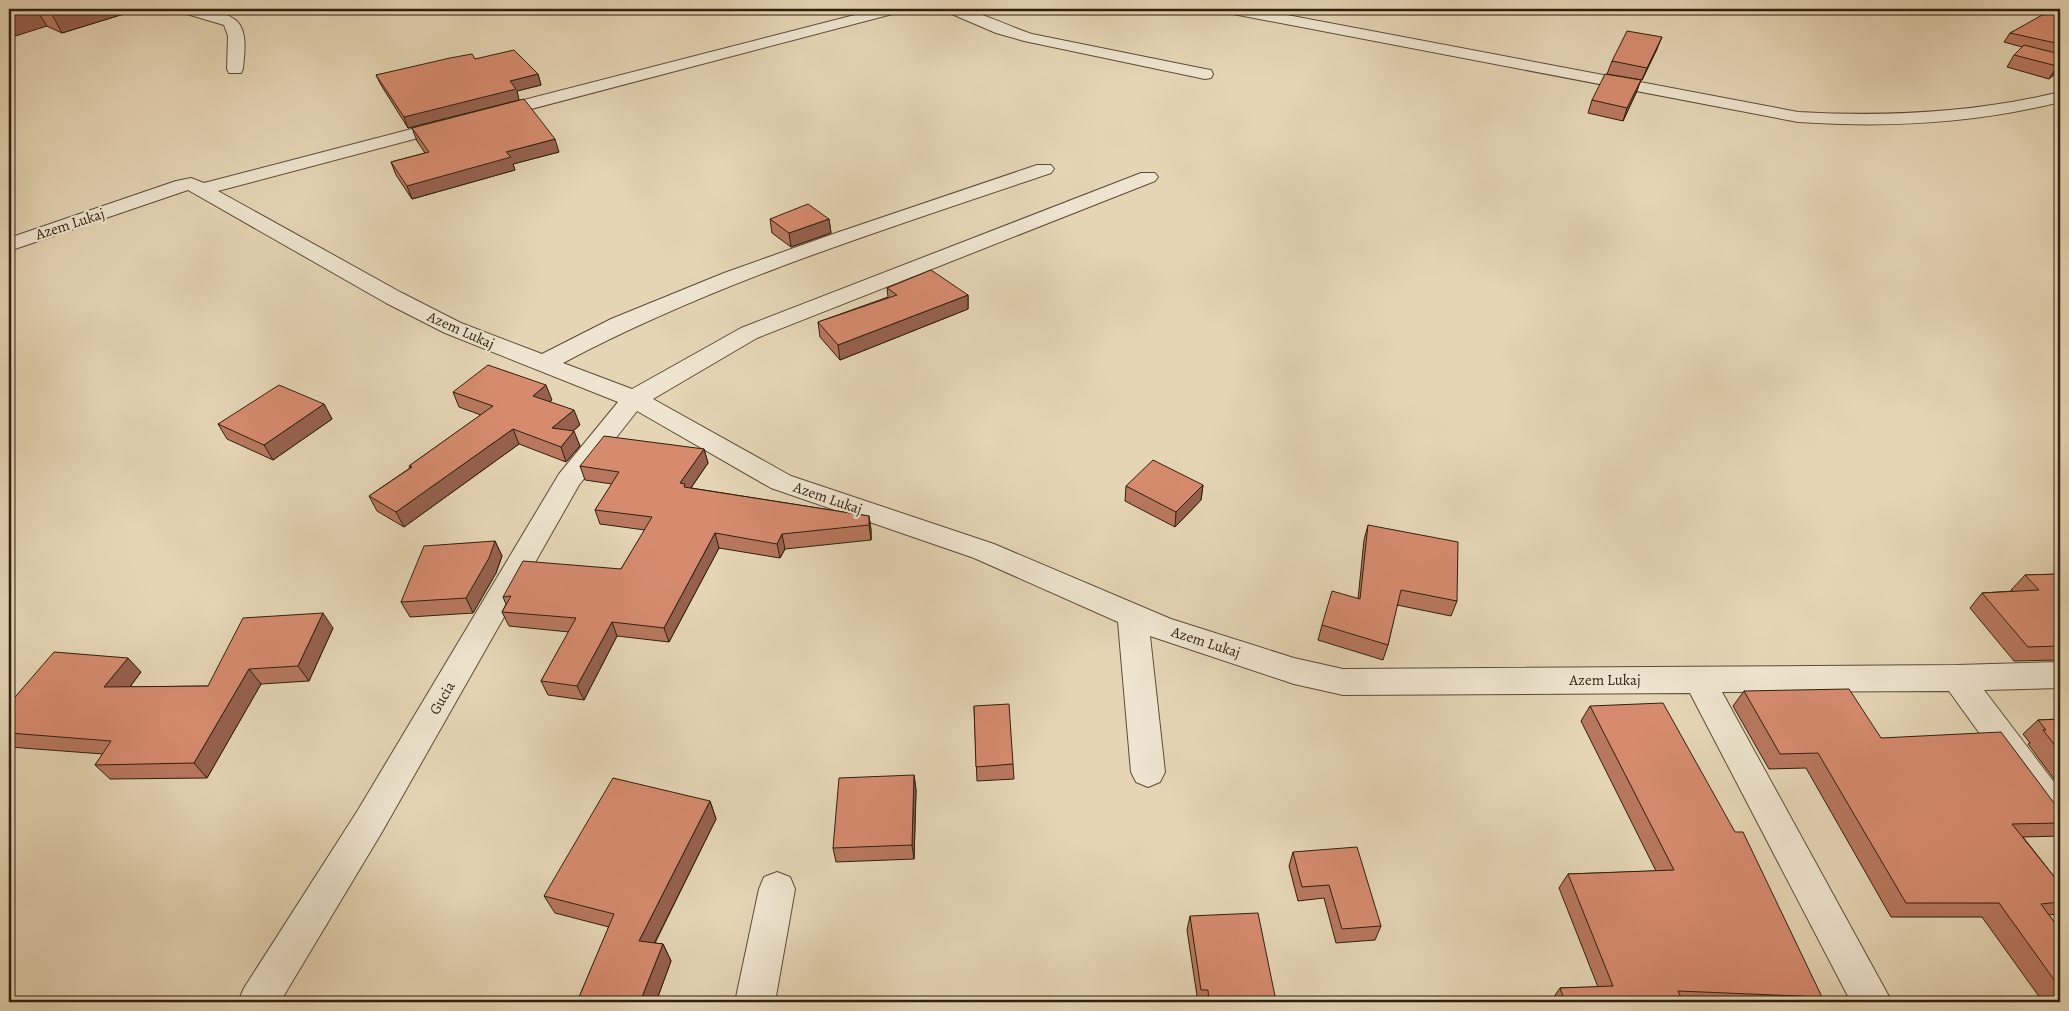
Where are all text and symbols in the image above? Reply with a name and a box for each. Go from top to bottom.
street label: Azem Lukaj [32,203,107,245]
street label: Azem Lukaj [423,306,498,354]
street label: Azem Lukaj [790,477,865,519]
street label: Azem Lukaj [1168,621,1243,663]
street label: Azem Lukaj [1568,670,1641,690]
street label: Gucia [424,678,460,718]

